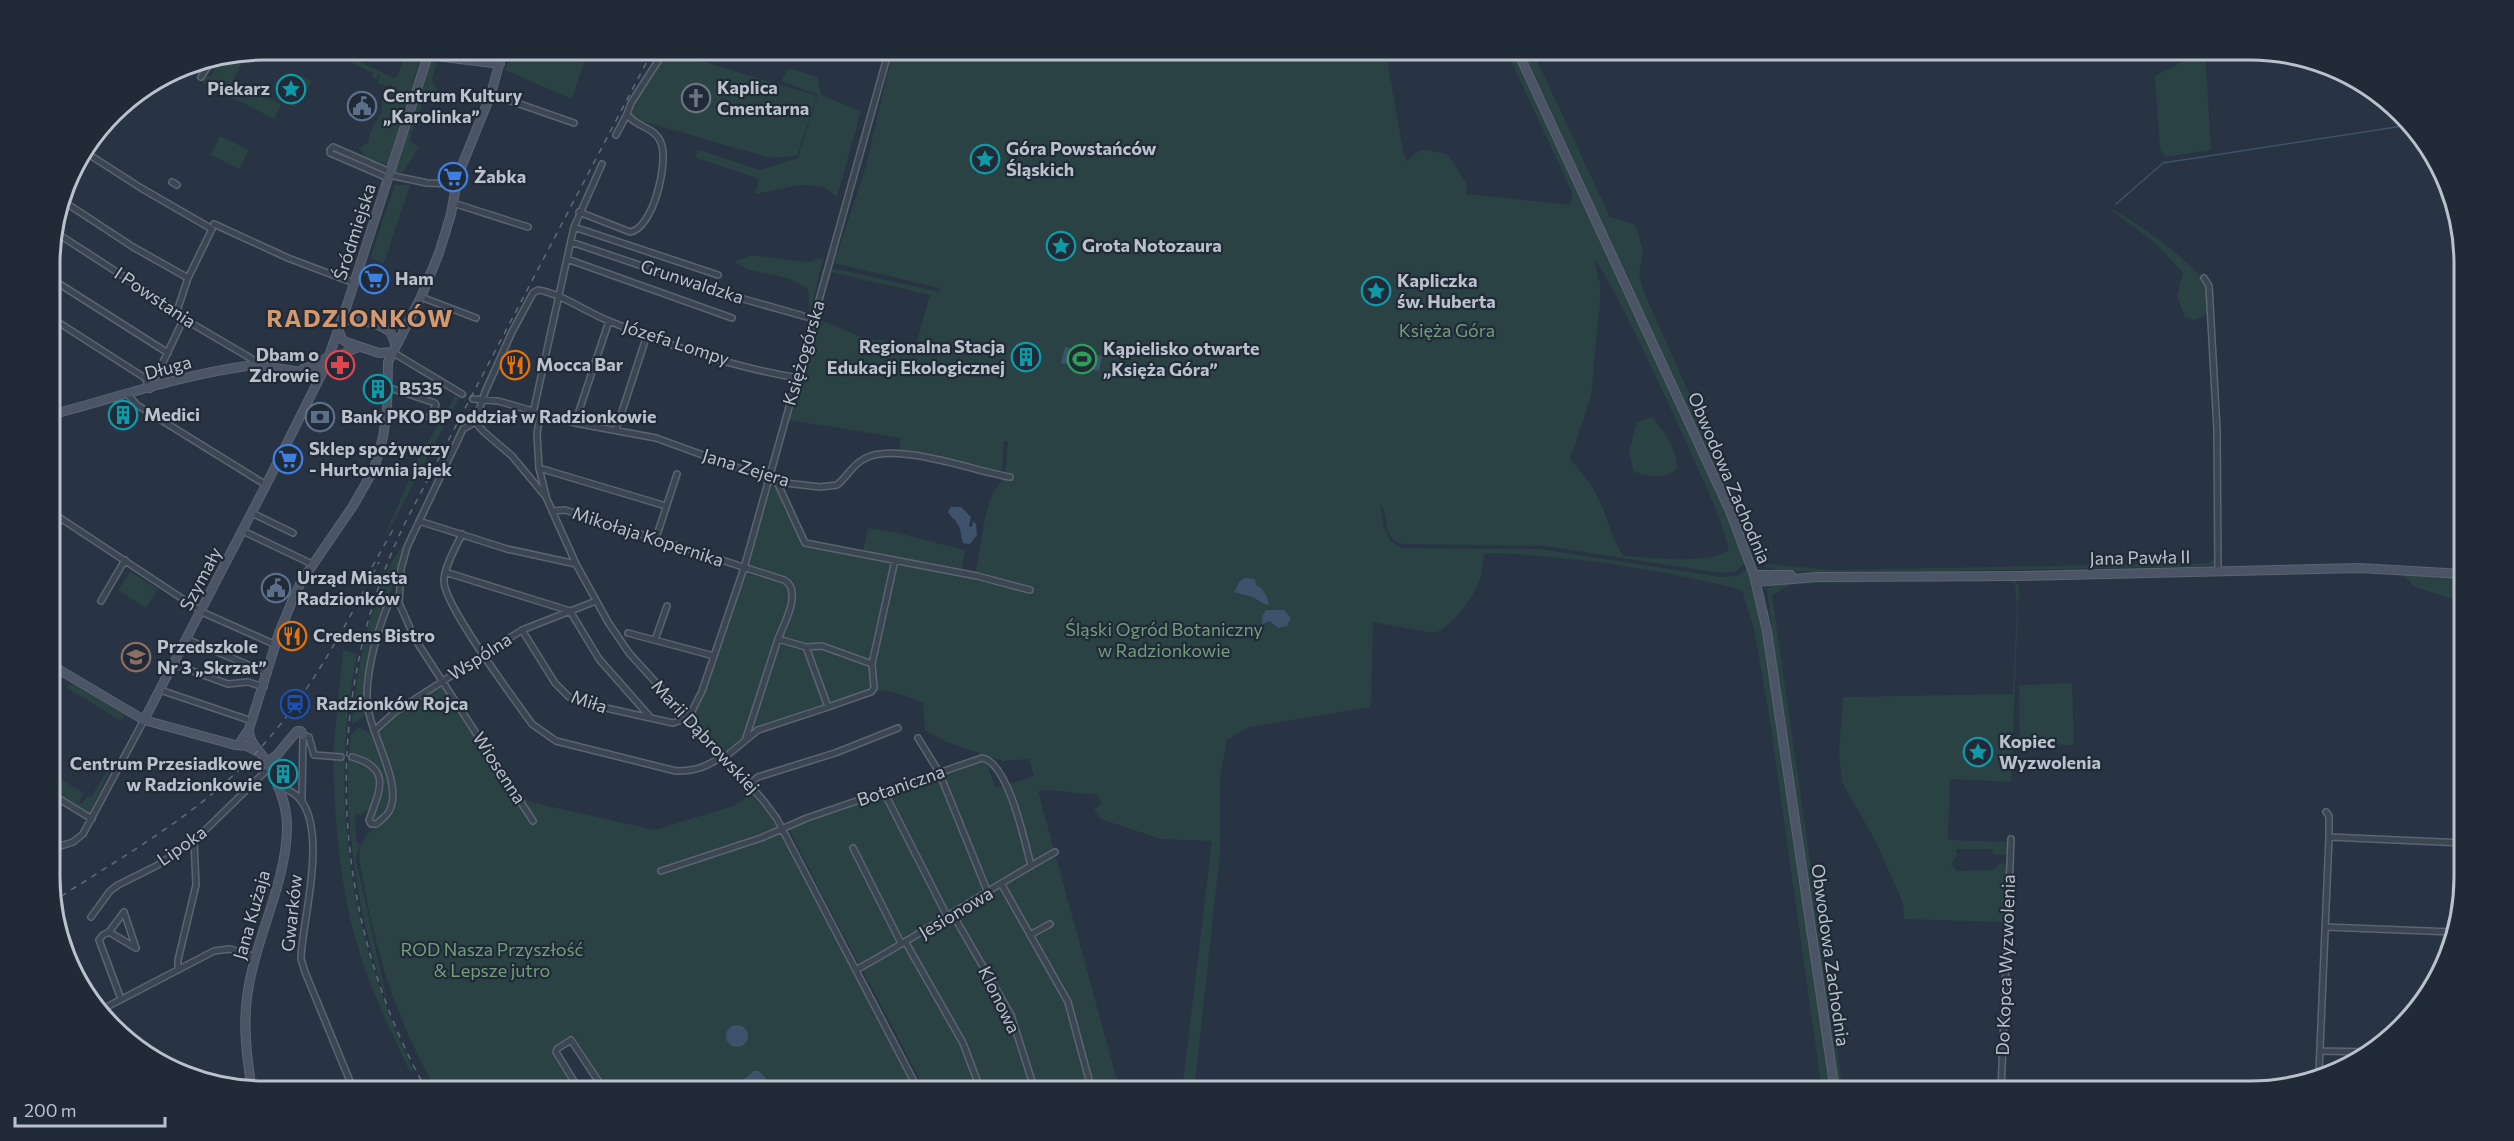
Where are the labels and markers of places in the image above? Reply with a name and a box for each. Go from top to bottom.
place icon: Piekarz [275,73,307,105]
place label: Kaplica Cmentarna [717,76,809,119]
place label: Piekarz [207,77,270,99]
church icon: Kaplica Cmentarna [680,82,712,114]
place label: Centrum Kultury „Karolinka” [383,84,522,127]
public building icon: Centrum Kultury „Karolinka” [346,90,378,122]
place label: Góra Powstańców Śląskich [1006,137,1157,180]
place icon: Góra Powstańców Śląskich [969,143,1001,175]
supermarket icon: Żabka [437,161,469,193]
place label: Żabka [474,165,526,187]
place icon: Grota Notozaura [1045,230,1077,262]
place label: Grota Notozaura [1082,234,1222,256]
supermarket icon: Ham [358,263,390,295]
place label: Ham [395,267,434,289]
place label: Kapliczka św. Huberta [1397,269,1496,312]
place icon: Kapliczka św. Huberta [1360,275,1392,307]
place label: Regionalna Stacja Edukacji Ekologicznej [827,335,1005,378]
place label: Kąpielisko otwarte „Księża Góra” [1103,337,1260,380]
building icon: Regionalna Stacja Edukacji Ekologicznej [1010,341,1042,373]
place label: Dbam o Zdrowie [249,343,319,386]
sports icon: Kąpielisko otwarte „Księża Góra” [1066,343,1098,375]
pharmacy icon: Dbam o Zdrowie [324,349,356,381]
restaurant icon: Mocca Bar [499,349,531,381]
place label: Mocca Bar [536,353,624,375]
building icon: B535 [362,373,394,405]
place label: B535 [399,377,442,399]
building icon: Medici [107,399,139,431]
bank icon: Bank PKO BP oddział w Radzionkowie [304,401,336,433]
place label: Medici [144,403,200,425]
place label: Bank PKO BP oddział w Radzionkowie [341,405,657,427]
place label: Sklep spożywczy - Hurtownia jajek [309,437,452,480]
supermarket icon: Sklep spożywczy - Hurtownia jajek [272,443,304,475]
place label: Urząd Miasta Radzionków [297,566,407,609]
public building icon: Urząd Miasta Radzionków [260,572,292,604]
restaurant icon: Credens Bistro [276,620,308,652]
place label: Credens Bistro [313,624,435,646]
place label: Przedszkole Nr 3 „Skrzat” [157,635,267,678]
school or university icon: Przedszkole Nr 3 „Skrzat” [120,641,152,673]
station icon: Radzionków Rojca [279,688,311,720]
place label: Radzionków Rojca [316,692,468,714]
place label: Kopiec Wyzwolenia [1999,730,2101,773]
place icon: Kopiec Wyzwolenia [1962,736,1994,768]
place label: Centrum Przesiadkowe w Radzionkowie [70,752,262,795]
building icon: Centrum Przesiadkowe w Radzionkowie [267,758,299,790]

